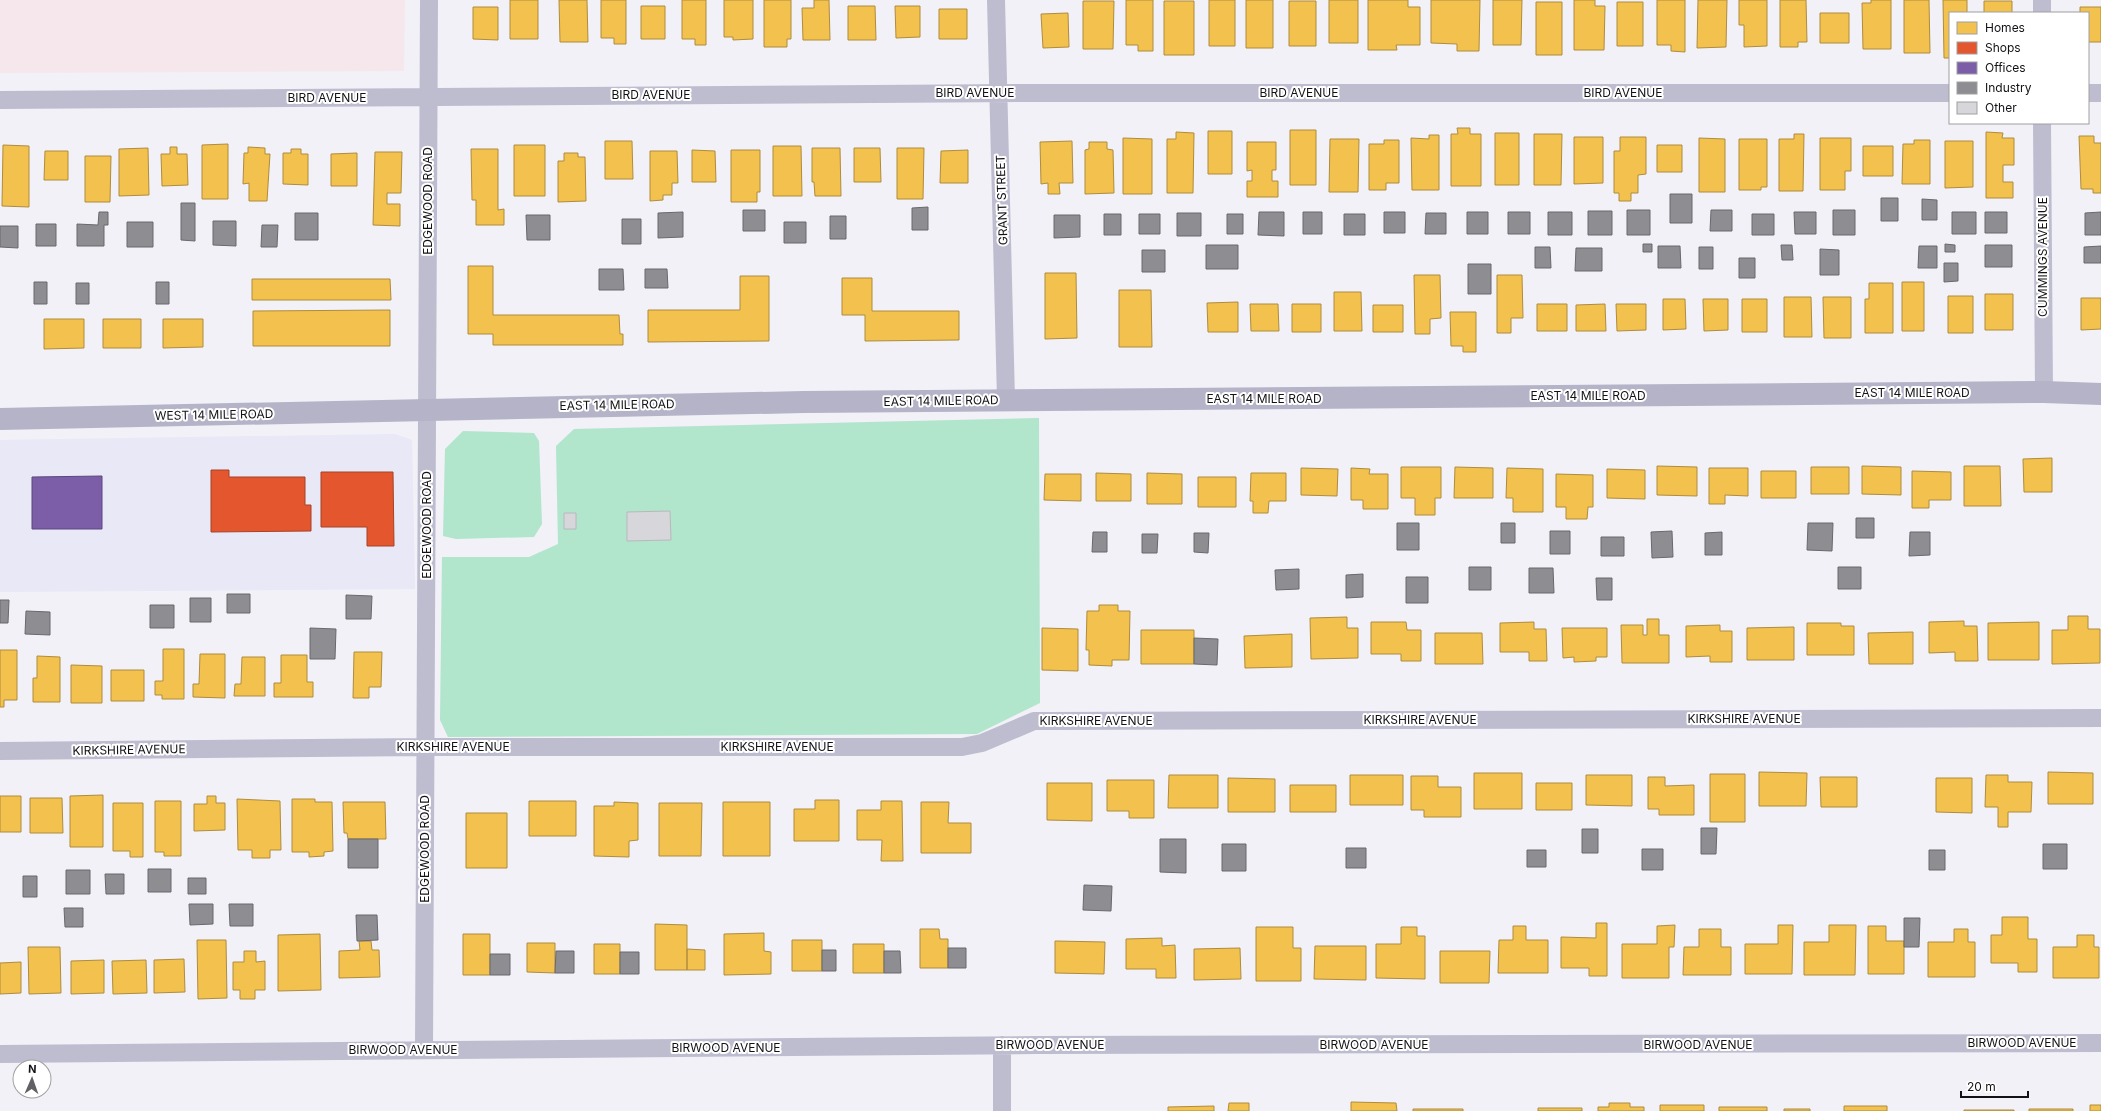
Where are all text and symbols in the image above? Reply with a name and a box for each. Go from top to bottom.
legend [1949,12,2089,124]
text: Homes [1985,20,2025,35]
text: Shops [1985,40,2021,55]
text: Offices [1985,60,2026,75]
text: Industry [1985,80,2032,95]
street label: BIRD AVENUE [936,85,1014,100]
street label: BIRD AVENUE [1260,85,1338,100]
street label: BIRD AVENUE [1584,85,1662,100]
street label: BIRD AVENUE [612,87,690,102]
street label: BIRD AVENUE [288,90,366,105]
text: Other [1985,100,2017,115]
street label: EDGEWOOD ROAD [420,147,435,255]
street label: GRANT STREET [992,154,1011,245]
street label: CUMMINGS AVENUE [2035,197,2050,317]
street label: EAST 14 MILE ROAD [1854,385,1970,400]
street label: EAST 14 MILE ROAD [1530,388,1646,403]
street label: EAST 14 MILE ROAD [1206,391,1322,406]
street label: EAST 14 MILE ROAD [883,392,999,409]
street label: EAST 14 MILE ROAD [559,396,675,413]
street label: WEST 14 MILE ROAD [155,406,273,423]
street label: EDGEWOOD ROAD [419,471,434,579]
street label: KIRKSHIRE AVENUE [1687,711,1801,726]
street label: KIRKSHIRE AVENUE [1363,712,1477,727]
street label: KIRKSHIRE AVENUE [1039,713,1153,728]
street label: KIRKSHIRE AVENUE [396,739,510,754]
street label: KIRKSHIRE AVENUE [720,739,834,754]
street label: KIRKSHIRE AVENUE [72,741,186,758]
street label: EDGEWOOD ROAD [417,795,432,903]
street label: BIRWOOD AVENUE [1967,1035,2077,1050]
street label: BIRWOOD AVENUE [995,1037,1105,1052]
street label: BIRWOOD AVENUE [1319,1037,1429,1052]
street label: BIRWOOD AVENUE [1643,1037,1753,1052]
street label: BIRWOOD AVENUE [671,1040,781,1055]
street label: BIRWOOD AVENUE [348,1042,458,1057]
north arrow [12,1059,52,1099]
text: N [28,1062,37,1076]
scale bar [1961,1073,2028,1099]
text: 20 m [1967,1079,1996,1094]

